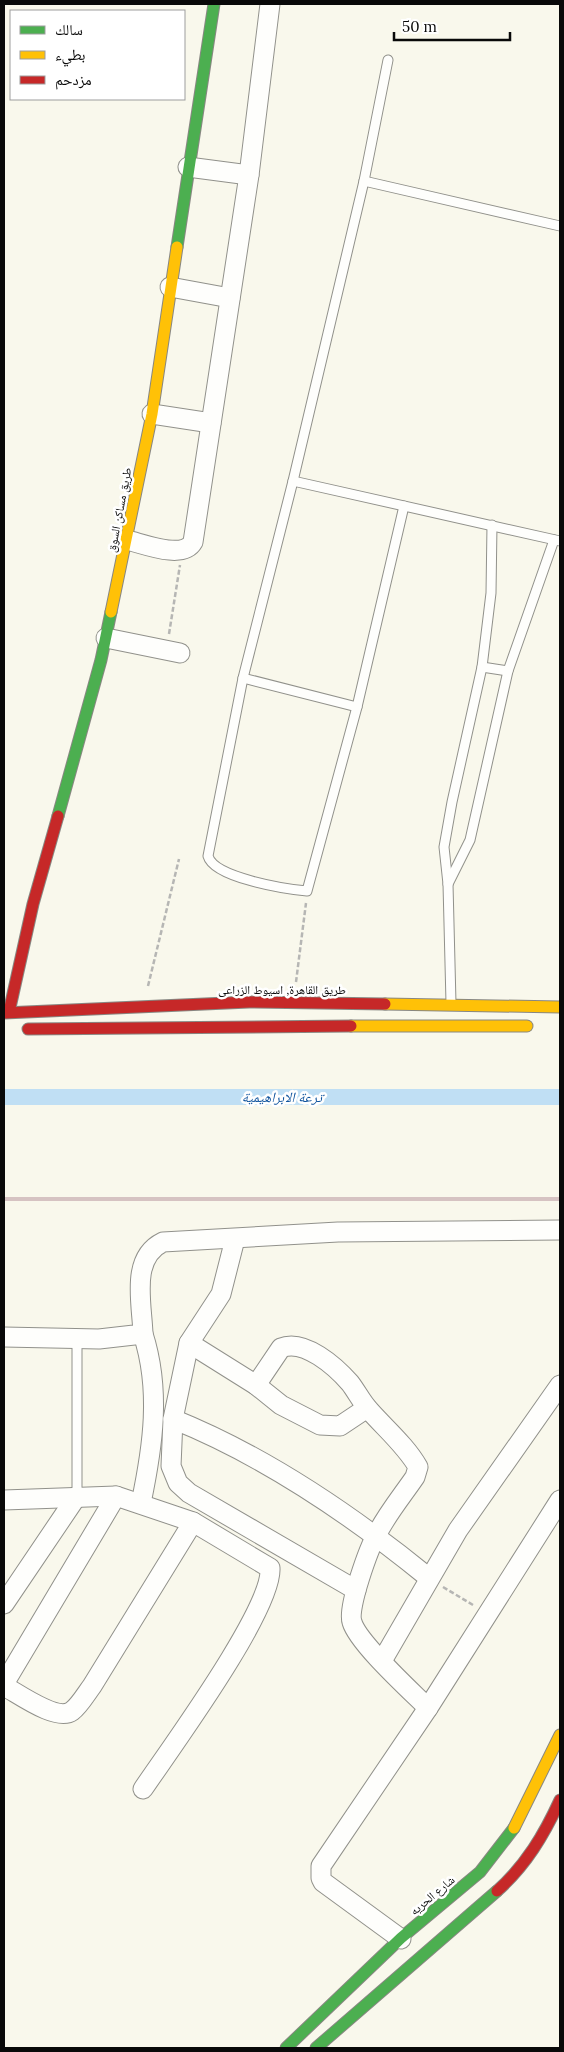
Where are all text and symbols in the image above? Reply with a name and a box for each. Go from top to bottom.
legend [10,10,185,100]
scale bar [394,10,510,42]
text: 50 m [402,17,437,36]
text: سالك [55,20,83,39]
text: بطيء [55,45,85,67]
text: مزدحم [55,70,92,90]
street label: طريق مساكن السوق [103,466,135,554]
street label: طريق القاهرة, اسيوط الزراعى [218,982,346,997]
water label: ترعة الابراهيمية [242,1088,325,1106]
street label: شارع الحريه [407,1872,458,1919]

